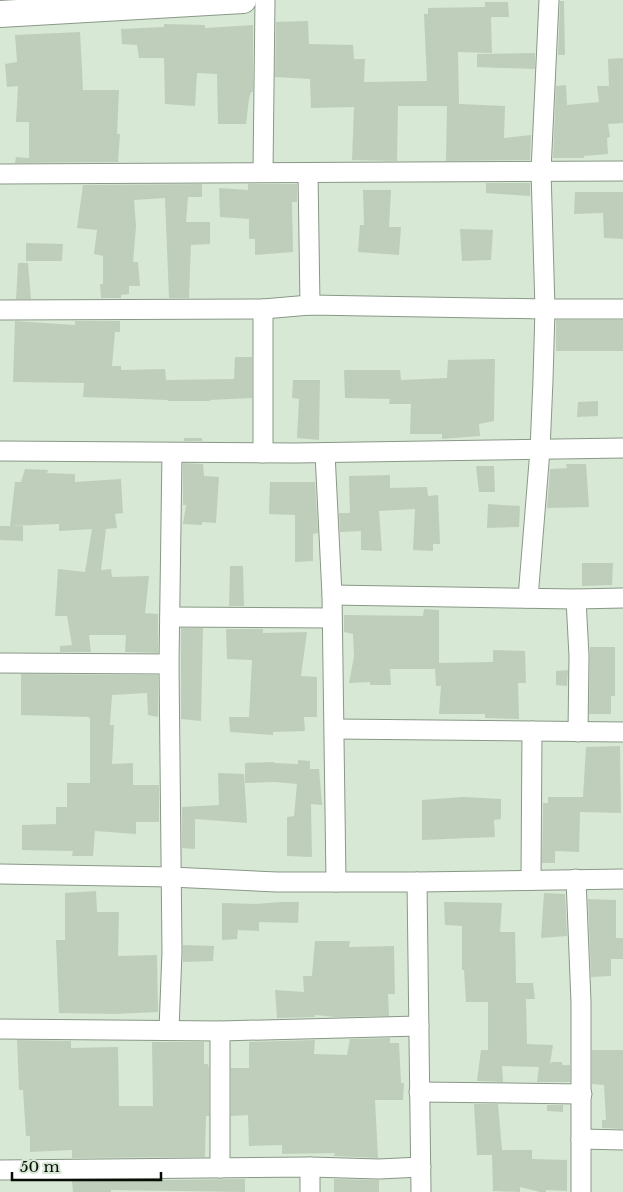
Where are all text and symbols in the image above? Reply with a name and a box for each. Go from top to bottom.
scale bar [12,1150,161,1182]
text: 50 m [20,1157,60,1176]

